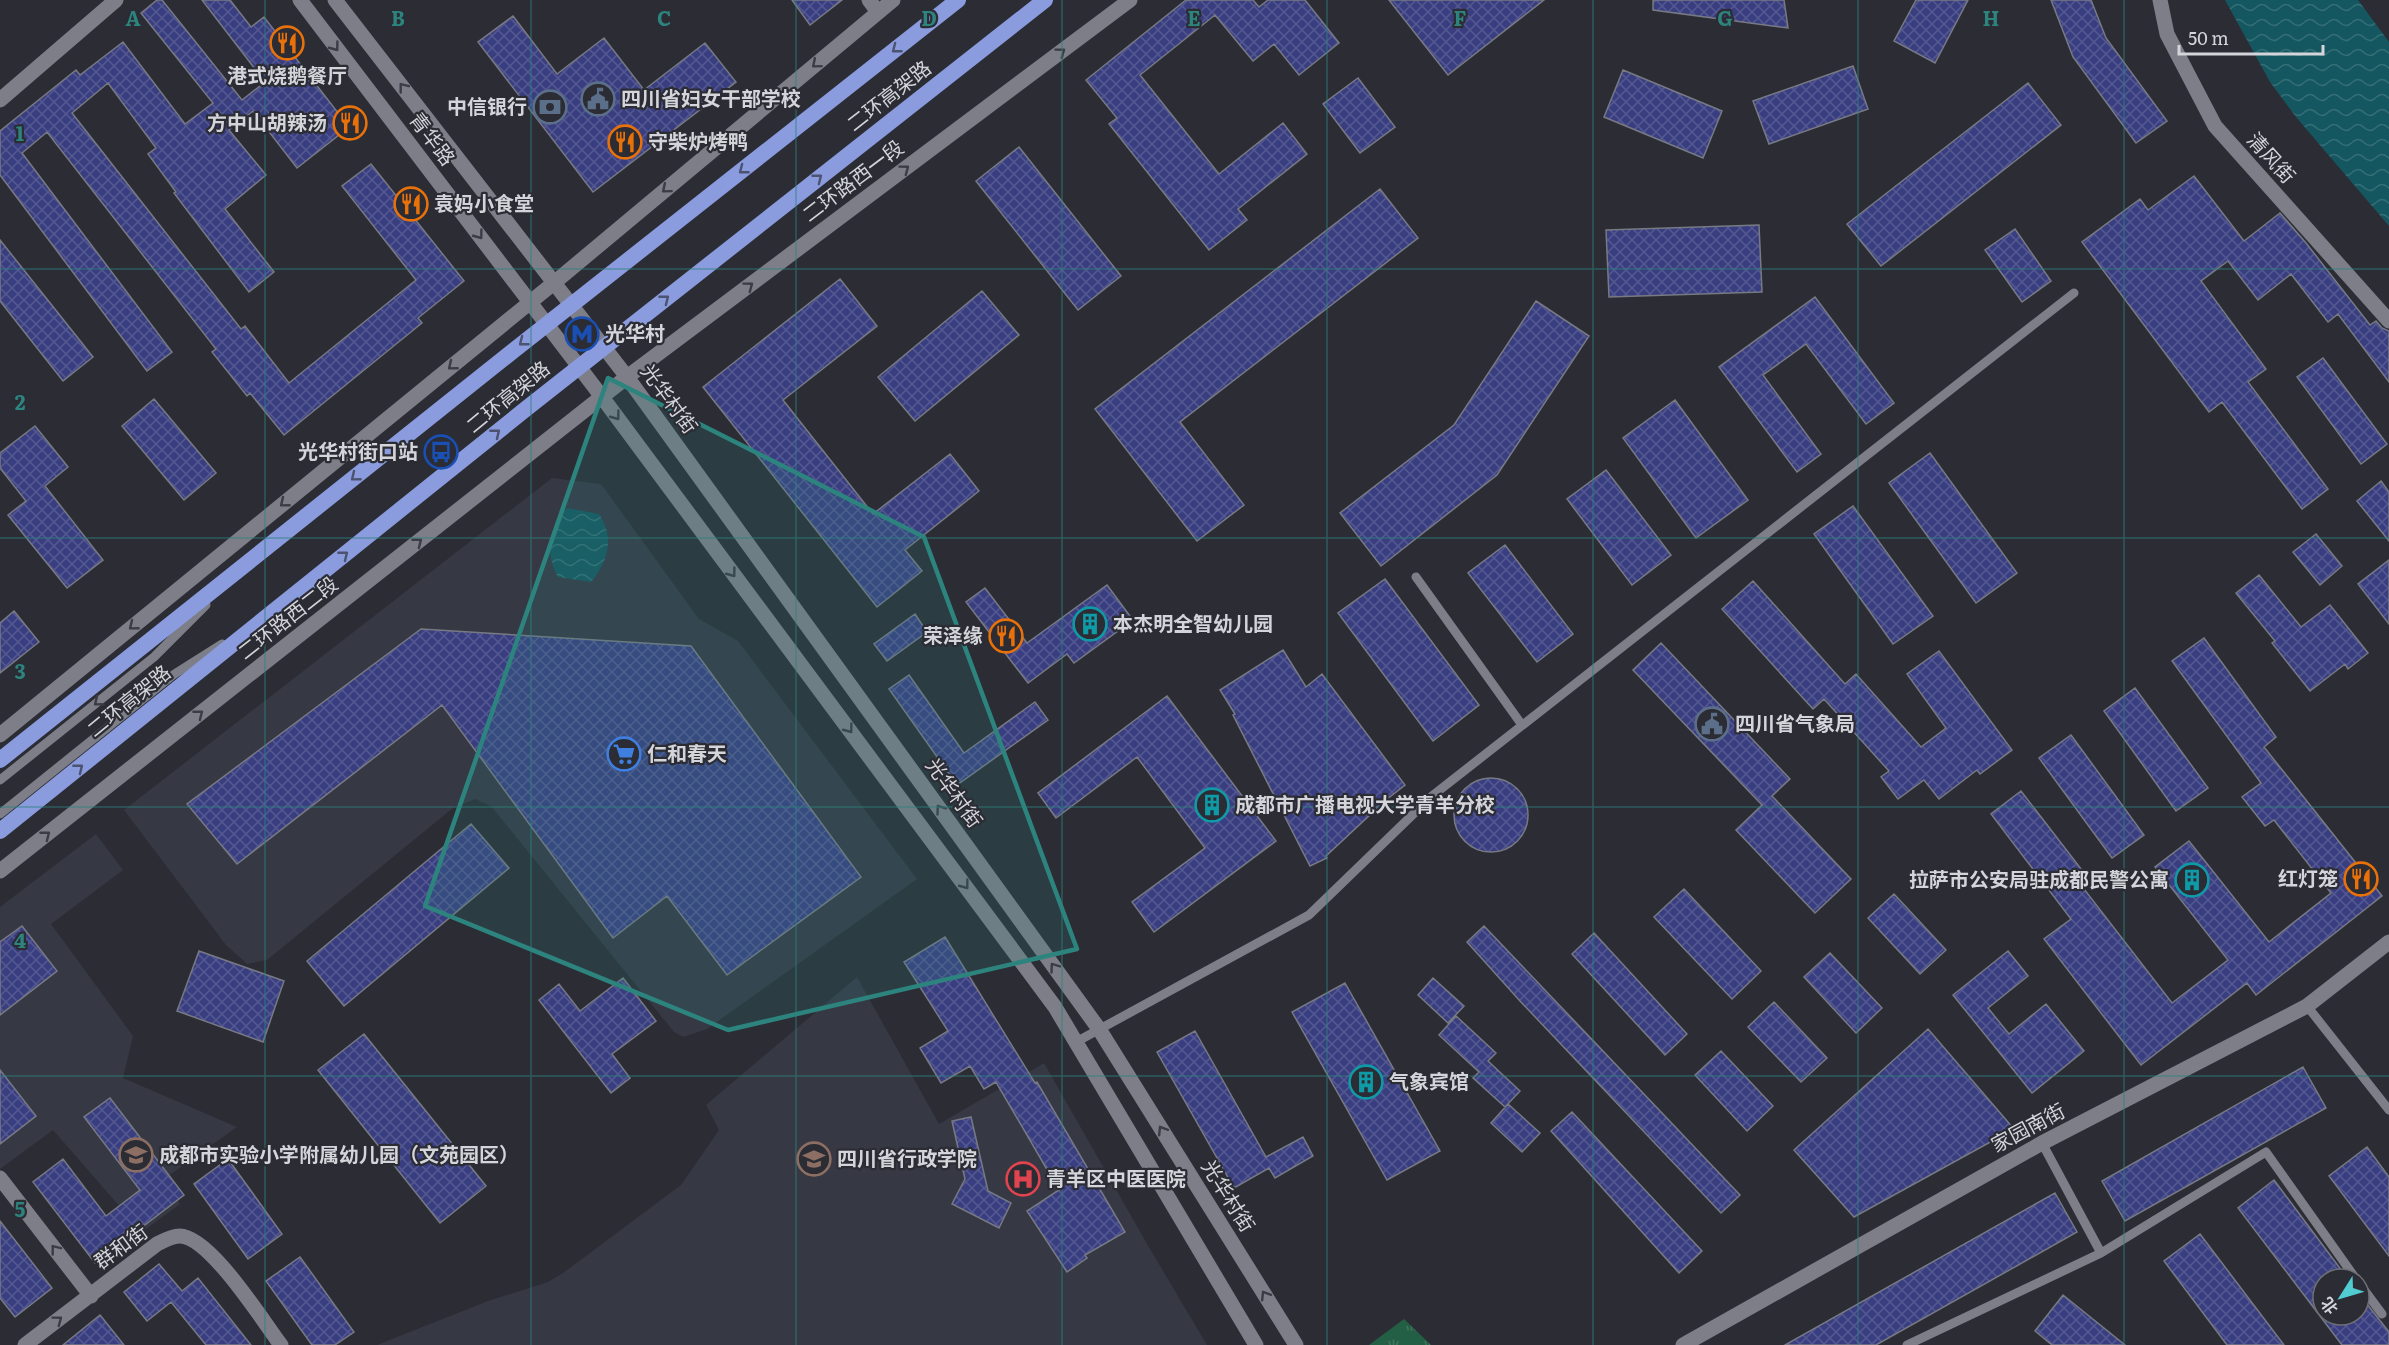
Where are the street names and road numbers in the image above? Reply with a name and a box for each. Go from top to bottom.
street label: 二环高架路 [839,52,936,137]
street label: 青华路 [404,105,464,171]
street label: 清风街 [2241,124,2304,189]
street label: 二环路西一段 [795,131,909,227]
street label: 二环高架路 [458,352,555,439]
street label: 光华村街 [635,357,706,439]
street label: 二环路西二段 [230,568,343,665]
street label: 二环高架路 [79,656,176,743]
street label: 光华村街 [920,751,991,833]
street label: 家园南街 [1985,1094,2069,1158]
street label: 光华村街 [1196,1153,1264,1237]
street label: 群和街 [87,1216,153,1275]

